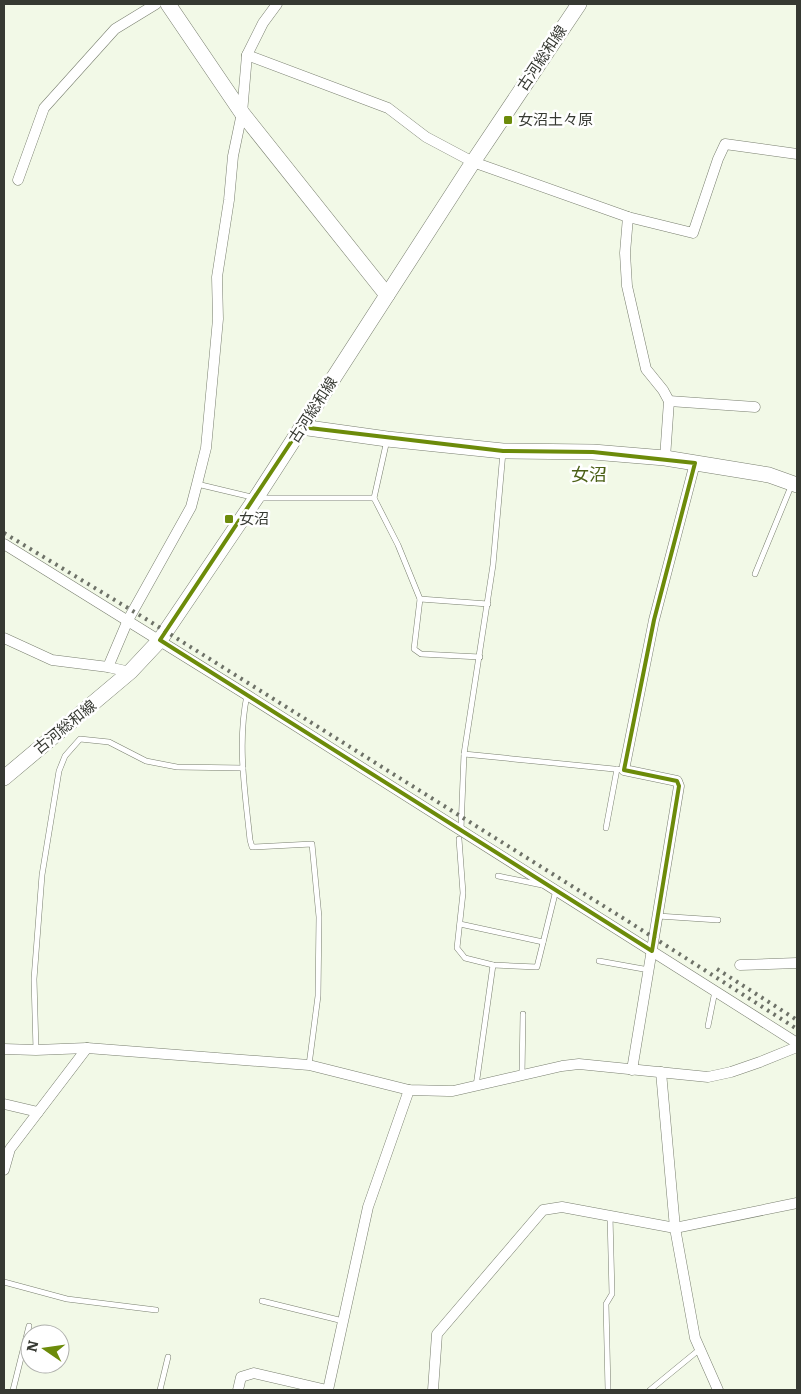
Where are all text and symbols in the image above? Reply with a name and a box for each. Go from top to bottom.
street label: 古河総和線 [510,20,571,95]
place label: 女沼土々原 [518,107,593,130]
marker: 女沼土々原 [502,114,514,126]
street label: 古河総和線 [282,371,342,447]
district label: 女沼 [571,460,607,487]
place label: 女沼 [239,506,269,529]
marker: 女沼 [223,513,235,525]
street label: 古河総和線 [28,693,100,758]
north arrow [20,1324,70,1374]
text: N [20,1338,42,1354]

